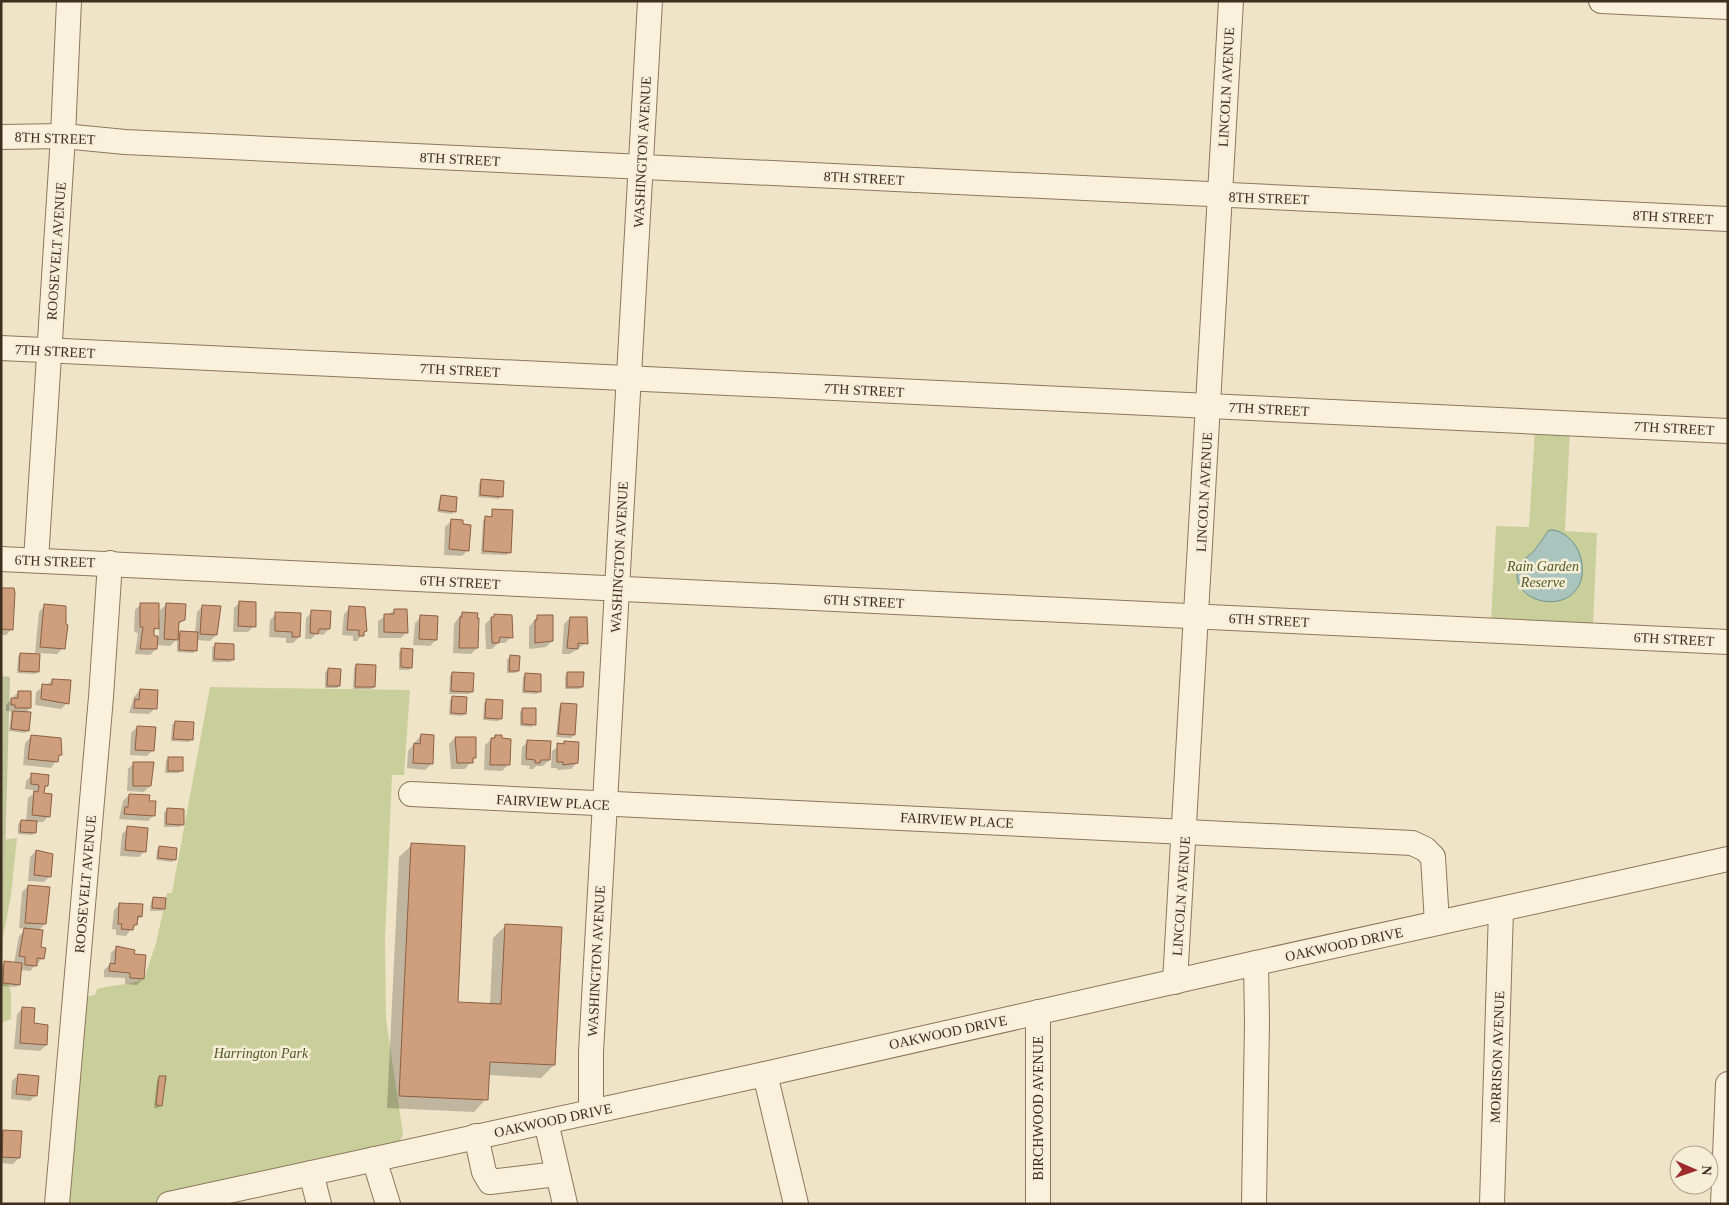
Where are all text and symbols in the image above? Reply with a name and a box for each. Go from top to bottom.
street label: LINCOLN AVENUE [1216,27,1237,147]
street label: WASHINGTON AVENUE [631,76,654,228]
street label: 8TH STREET [14,130,96,147]
street label: 8TH STREET [419,150,501,169]
street label: 8TH STREET [823,169,905,188]
street label: ROOSEVELT AVENUE [44,181,69,321]
street label: 8TH STREET [1228,190,1310,207]
street label: 8TH STREET [1632,208,1714,227]
street label: 7TH STREET [14,342,96,361]
street label: 7TH STREET [419,361,501,380]
street label: 7TH STREET [823,381,905,400]
street label: 7TH STREET [1228,400,1310,419]
street label: 7TH STREET [1633,419,1715,438]
street label: LINCOLN AVENUE [1194,432,1215,552]
street label: WASHINGTON AVENUE [608,481,631,633]
street label: 6TH STREET [14,553,96,570]
park label: Rain Garden Reserve [1506,559,1579,590]
street label: 6TH STREET [419,573,501,592]
street label: 6TH STREET [823,592,905,611]
street label: 6TH STREET [1228,611,1310,630]
street label: 6TH STREET [1633,630,1715,649]
street label: FAIRVIEW PLACE [496,792,610,813]
street label: FAIRVIEW PLACE [900,810,1014,831]
street label: ROOSEVELT AVENUE [72,814,99,954]
street label: LINCOLN AVENUE [1170,836,1193,956]
street label: WASHINGTON AVENUE [585,885,608,1037]
street label: OAKWOOD DRIVE [1284,925,1404,964]
street label: MORRISON AVENUE [1488,991,1507,1123]
street label: OAKWOOD DRIVE [888,1013,1008,1052]
street label: BIRCHWOOD AVENUE [1031,1036,1046,1180]
park label: Harrington Park [213,1046,309,1061]
street label: OAKWOOD DRIVE [493,1101,613,1140]
north arrow [1669,1145,1719,1195]
text: N [1699,1165,1714,1176]

